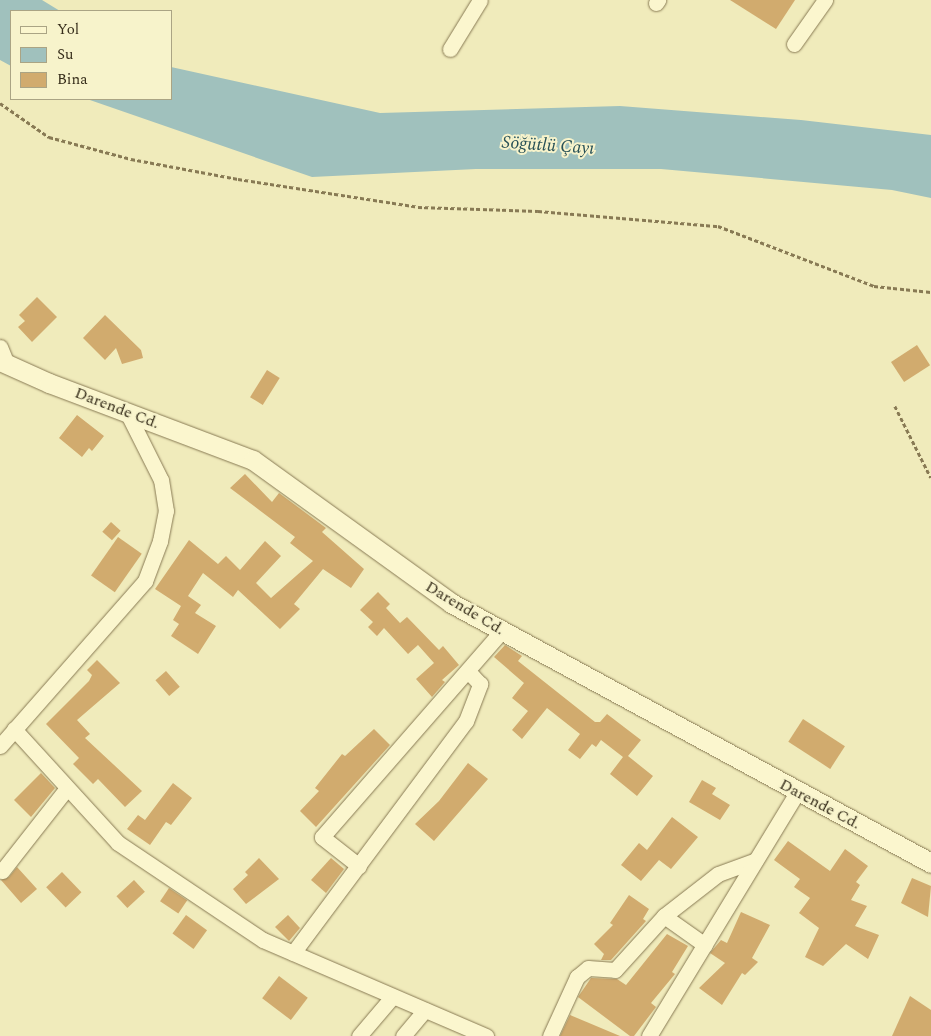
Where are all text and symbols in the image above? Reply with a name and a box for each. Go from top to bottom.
legend [10,10,172,100]
text: Yol [57,18,79,41]
text: Su [57,43,73,66]
text: Bina [57,68,88,91]
water label: Söğütlü Çayı [501,132,595,160]
street label: Darende Cd. [72,383,162,433]
street label: Darende Cd. [422,577,508,639]
street label: Darende Cd. [776,775,864,833]

